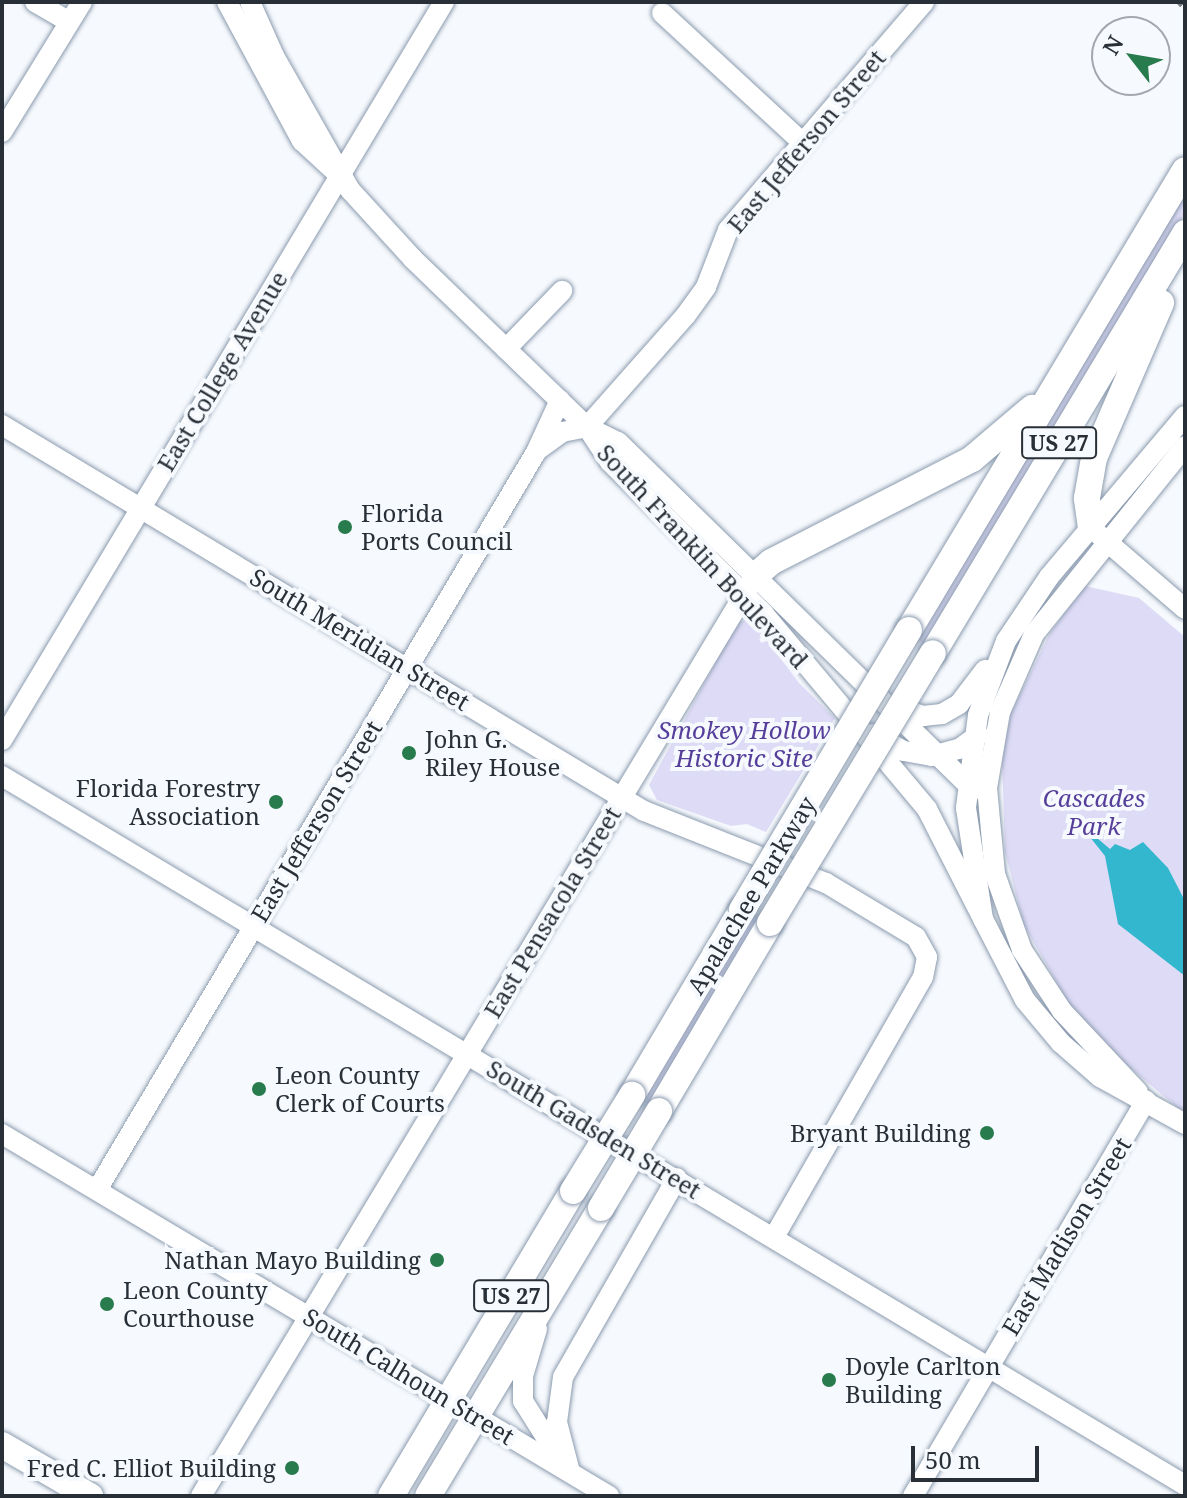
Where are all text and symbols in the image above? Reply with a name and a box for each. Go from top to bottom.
north arrow [1091,16,1171,96]
text: N [1095,30,1129,60]
street label: East Jefferson Street [721,44,891,238]
street label: East College Avenue [151,266,293,476]
road number: US 27 [1021,425,1097,461]
street label: South Franklin Boulevard [592,438,814,674]
place label: Florida Ports Council [361,499,512,555]
marker: Florida Ports Council [336,518,354,536]
street label: South Meridian Street [245,562,475,716]
street label: East Jefferson Street [244,715,388,927]
park label: Smokey Hollow Historic Site [657,716,831,772]
place label: John G. Riley House [425,725,560,781]
marker: John G. Riley House [400,744,418,762]
place label: Florida Forestry Association [76,774,260,830]
park label: Cascades Park [1043,784,1145,840]
street label: Apalachee Parkway [681,791,821,999]
marker: Florida Forestry Association [267,793,285,811]
street label: East Pensacola Street [478,801,626,1023]
street label: South Gadsden Street [482,1054,706,1204]
place label: Leon County Clerk of Courts [275,1061,445,1117]
marker: Leon County Clerk of Courts [250,1080,268,1098]
place label: Bryant Building [790,1119,971,1147]
marker: Bryant Building [978,1124,996,1142]
street label: East Madison Street [996,1132,1136,1340]
place label: Nathan Mayo Building [164,1246,421,1274]
marker: Nathan Mayo Building [428,1251,446,1269]
place label: Leon County Courthouse [123,1276,268,1332]
road number: US 27 [473,1278,549,1314]
marker: Leon County Courthouse [98,1295,116,1313]
street label: South Calhoun Street [298,1302,520,1450]
place label: Doyle Carlton Building [845,1352,1001,1408]
marker: Doyle Carlton Building [820,1371,838,1389]
scale bar [915,1430,1043,1480]
text: 50 m [925,1443,981,1476]
place label: Fred C. Elliot Building [27,1454,276,1482]
marker: Fred C. Elliot Building [283,1459,301,1477]

